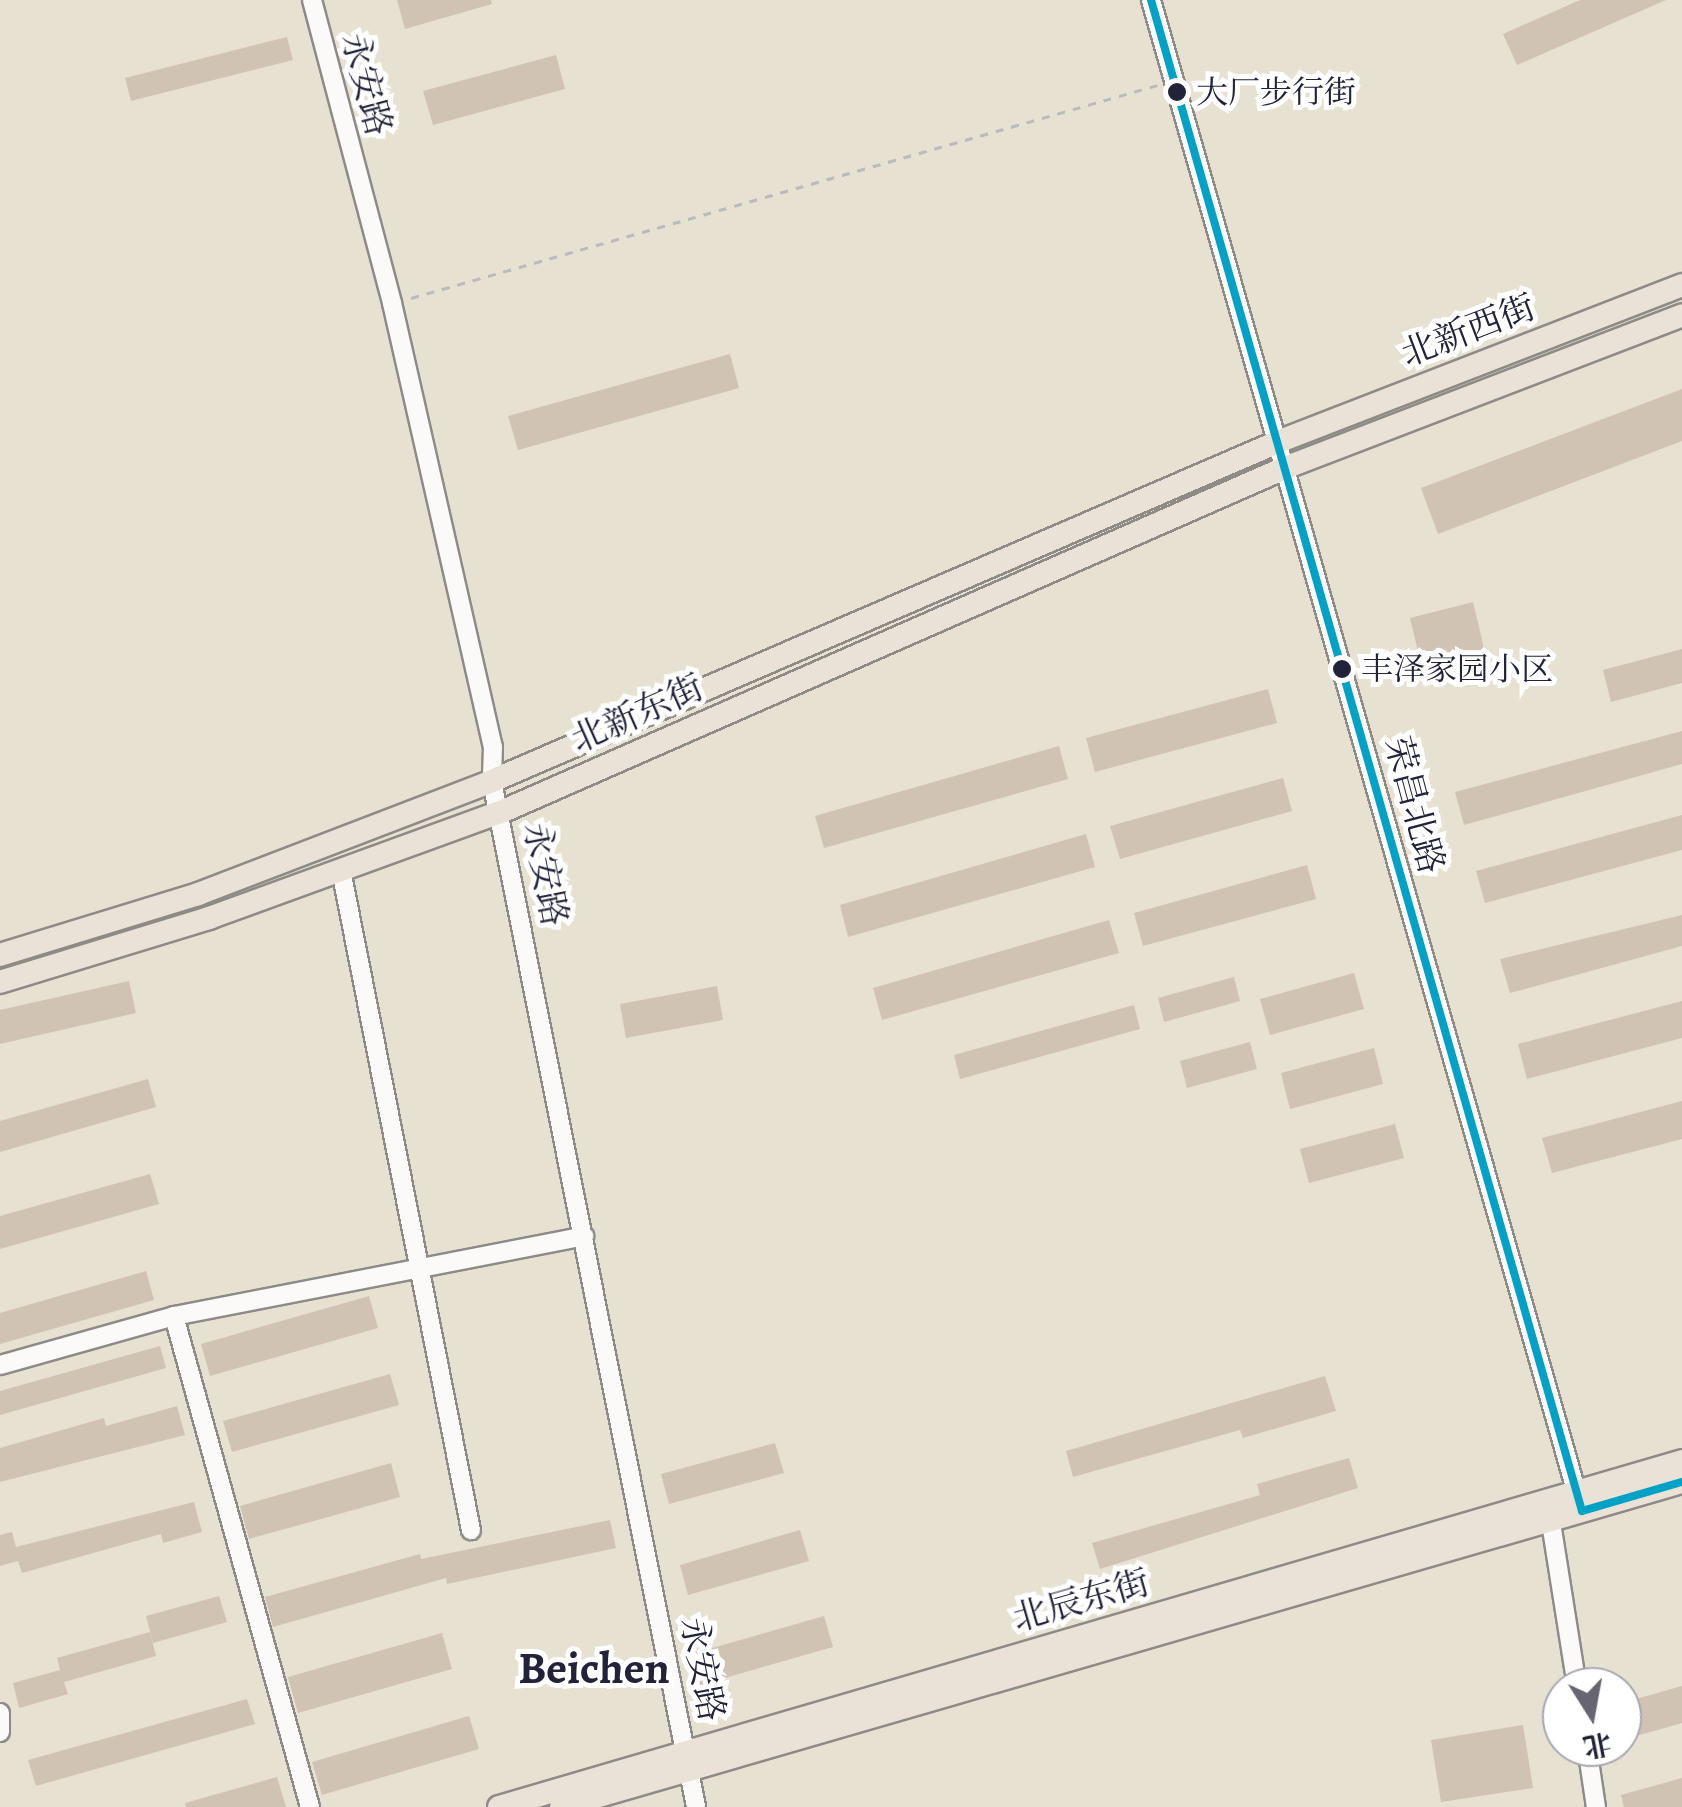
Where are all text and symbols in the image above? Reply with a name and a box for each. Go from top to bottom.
street label: 永安路 [333,28,401,140]
place label: 大厂步行街 [1196,73,1356,111]
marker: 大厂步行街 [1167,82,1187,102]
street label: 北新西街 [1395,285,1541,375]
place label: 丰泽家园小区 [1361,650,1553,688]
marker: 丰泽家园小区 [1332,659,1352,679]
street label: 北新东街 [565,665,709,761]
street label: 荣昌北路 [1377,732,1453,878]
street label: 永安路 [515,818,577,930]
street label: 北辰东街 [1008,1561,1154,1639]
street label: 永安路 [672,1613,734,1725]
district label: Beichen [518,1642,670,1696]
north arrow [1542,1667,1642,1767]
text: 北 [1580,1723,1615,1766]

